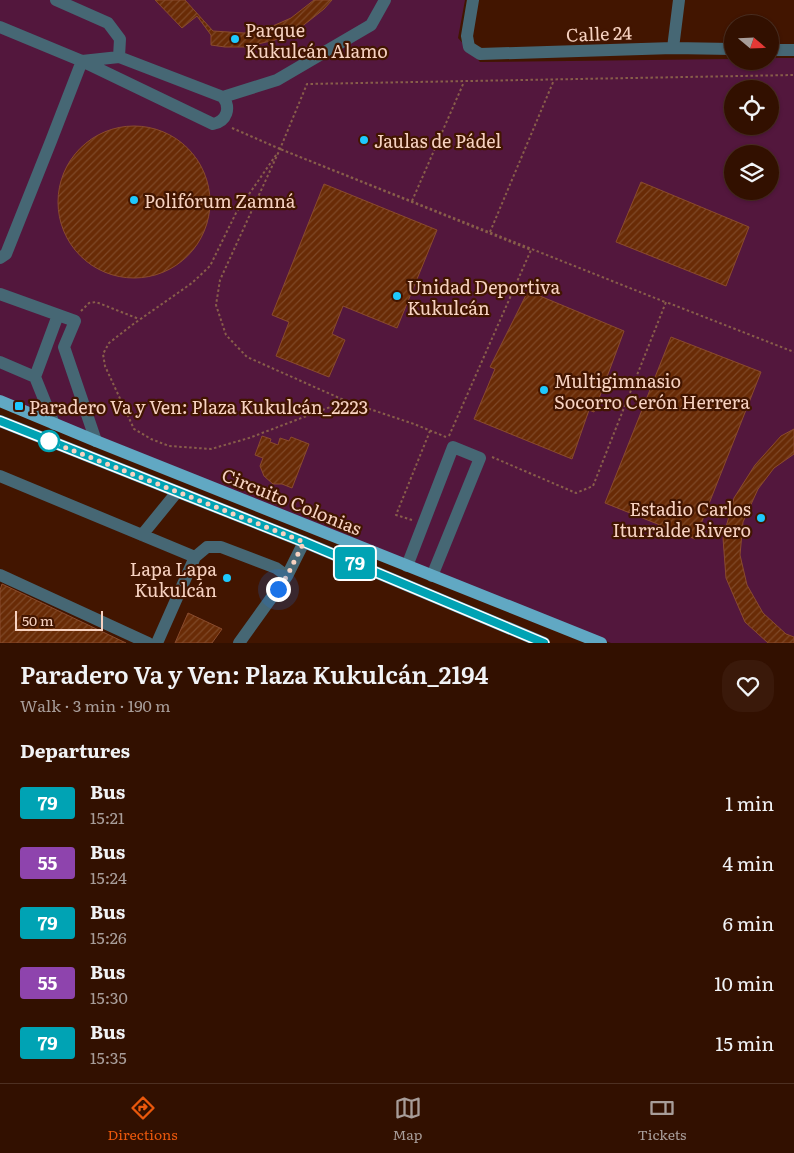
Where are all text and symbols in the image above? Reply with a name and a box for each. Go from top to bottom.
north arrow [724,15,779,70]
map controls [724,15,779,200]
place label: Parque Kukulcán Alamo [245,16,388,64]
street label: Calle 24 [566,18,633,48]
marker: Parque Kukulcán Alamo [229,33,241,45]
button: locate [724,80,779,135]
place label: Jaulas de Pádel [374,127,501,154]
marker: Jaulas de Pádel [358,134,370,146]
button: layers [724,145,779,200]
place label: Polifórum Zamná [144,187,296,214]
marker: Polifórum Zamná [128,194,140,206]
place label: Unidad Deportiva Kukulcán [407,273,560,321]
marker: Unidad Deportiva Kukulcán [391,290,403,302]
place label: Multigimnasio Socorro Cerón Herrera [554,367,750,415]
marker: Multigimnasio Socorro Cerón Herrera [538,384,550,396]
place label: Paradero Va y Ven: Plaza Kukulcán_2223 [29,393,368,420]
marker: Paradero Va y Ven: Plaza Kukulcán_2223 [13,400,25,412]
unlabelled marker [38,430,60,452]
street label: Circuito Colonias [218,461,366,541]
place label: Estadio Carlos Iturralde Rivero [612,495,751,543]
marker: Estadio Carlos Iturralde Rivero [755,512,767,524]
line badge: 79 [332,547,378,579]
text: 79 [345,549,365,576]
place label: Lapa Lapa Kukulcán [130,555,217,603]
marker: Lapa Lapa Kukulcán [221,572,233,584]
your location [266,577,291,602]
scale bar [15,608,102,631]
text: 50 m [22,610,54,630]
text: Paradero Va y Ven: Plaza Kukulcán_2194 [20,656,489,691]
button: heart [722,660,774,712]
text: Walk · 3 min · 190 m [20,693,171,717]
text: Departures [20,736,130,764]
text: Bus [90,777,125,805]
text: 79 [37,789,58,816]
text: 1 min [725,789,774,817]
text: 15:21 [90,805,124,829]
text: Bus [90,837,125,865]
text: 55 [38,849,57,876]
text: 4 min [722,849,774,877]
text: 15:24 [90,865,127,889]
text: Bus [90,897,125,925]
text: 79 [37,909,58,936]
text: 6 min [723,909,774,937]
text: 15:26 [90,925,127,949]
text: Bus [90,957,125,985]
text: 55 [38,969,57,996]
text: 10 min [714,969,774,997]
text: 15:30 [90,985,128,1009]
text: Bus [90,1017,125,1045]
text: 79 [37,1029,58,1056]
text: 15 min [715,1029,774,1057]
text: 15:35 [90,1045,127,1069]
tab: Directions [108,1094,178,1144]
tab: Map [393,1094,422,1144]
tab: Tickets [638,1094,686,1144]

